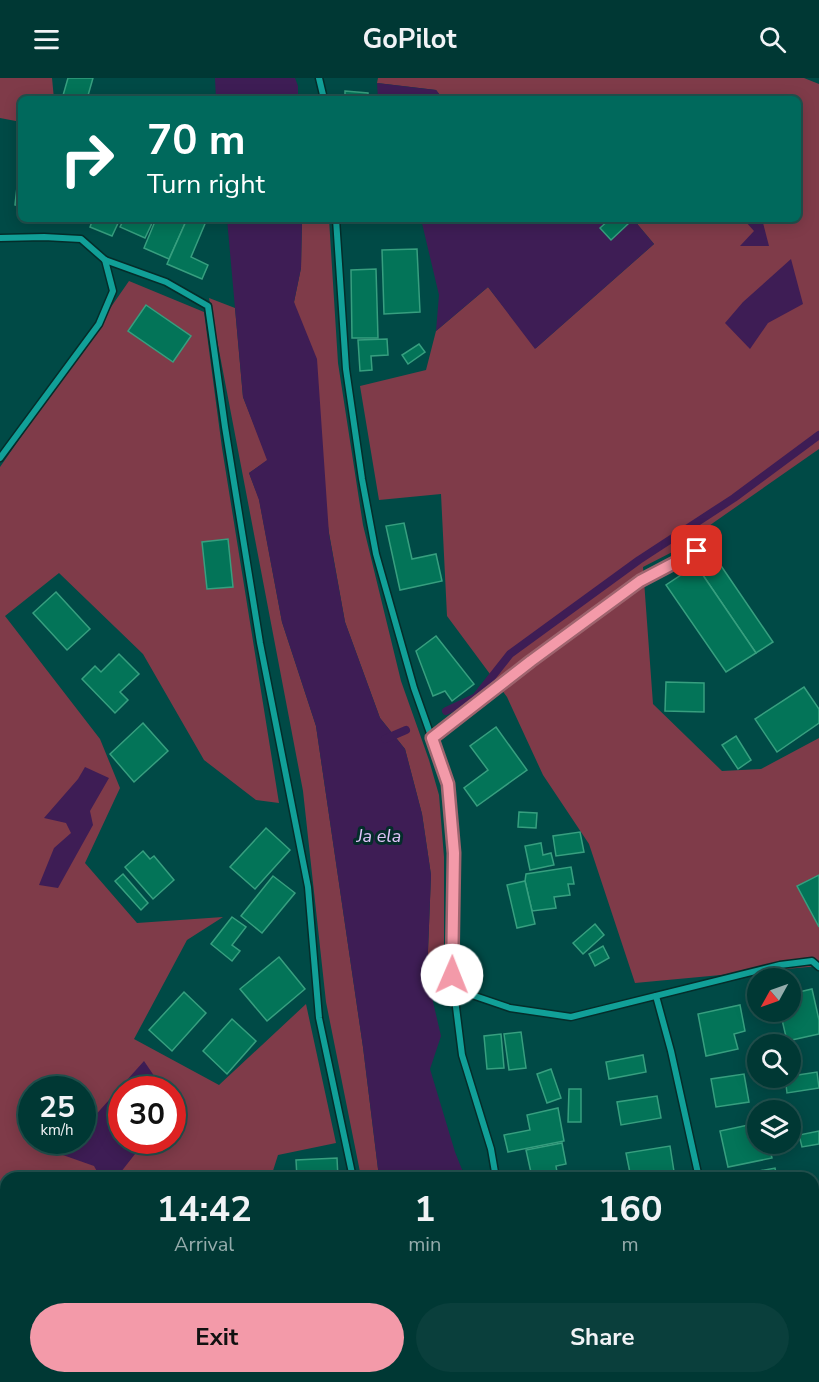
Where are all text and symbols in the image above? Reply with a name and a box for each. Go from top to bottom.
text: GoPilot [362,21,457,58]
icon: menu [30,23,63,56]
icon: search [756,23,789,56]
text: 70 m [147,112,246,169]
icon: right [48,120,126,198]
text: Turn right [147,166,265,203]
pin [671,525,722,576]
icon: arrive [680,534,713,567]
water label: Ja ela [356,824,401,848]
position arrow [420,943,484,1007]
north arrow [747,968,801,1022]
map controls [747,968,801,1154]
button: search [747,1034,801,1088]
speed limit sign: 30 [108,1076,186,1154]
text: 25 [39,1087,75,1128]
button: layers [747,1100,801,1154]
text: km/h [40,1120,74,1140]
text: 14:42 [156,1185,252,1234]
text: 1 [414,1185,436,1234]
text: 160 [598,1185,663,1234]
text: Arrival [174,1231,234,1258]
text: min [408,1231,441,1258]
text: m [622,1231,639,1258]
button: Exit [30,1303,404,1372]
button: Share [416,1303,789,1372]

